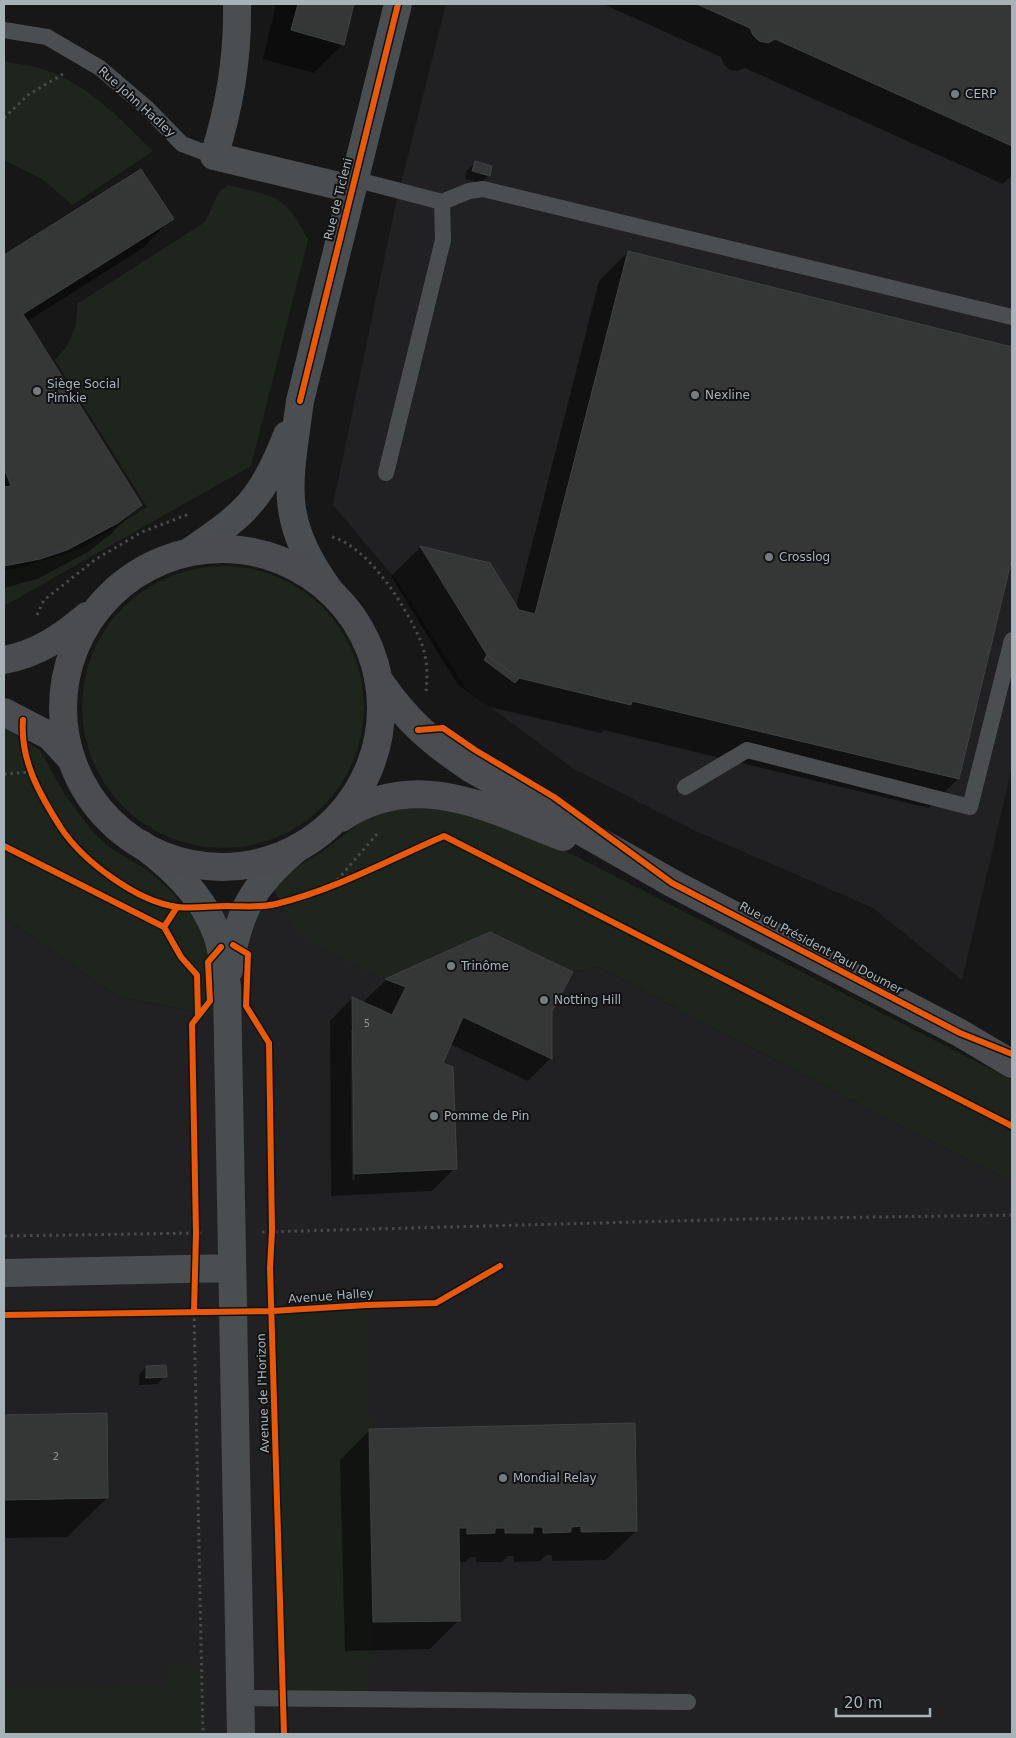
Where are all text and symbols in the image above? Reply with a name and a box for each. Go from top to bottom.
street label: Rue John Hadley [96,64,178,140]
place label: CERP [965,87,997,101]
marker: CERP [949,88,961,100]
street label: Rue de Ticleni [321,157,355,241]
place label: Siège Social Pimkie [47,377,120,405]
marker: Siège Social Pimkie [31,385,43,397]
place label: Nexline [705,388,750,402]
marker: Nexline [689,389,701,401]
place label: Crosslog [779,550,830,564]
marker: Crosslog [763,551,775,563]
street label: Rue du Président Paul Doumer [737,899,905,997]
place label: Trinôme [460,959,509,973]
marker: Trinôme [445,960,457,972]
place label: Notting Hill [554,993,621,1007]
marker: Notting Hill [538,994,550,1006]
house number: 5 [364,1018,370,1029]
place label: Pomme de Pin [444,1109,529,1123]
marker: Pomme de Pin [428,1110,440,1122]
street label: Avenue Halley [288,1286,374,1306]
street label: Avenue de l'Horizon [254,1333,272,1453]
house number: 2 [53,1451,59,1462]
place label: Mondial Relay [513,1471,597,1485]
marker: Mondial Relay [497,1472,509,1484]
scale bar [836,1686,930,1718]
text: 20 m [844,1694,882,1712]

